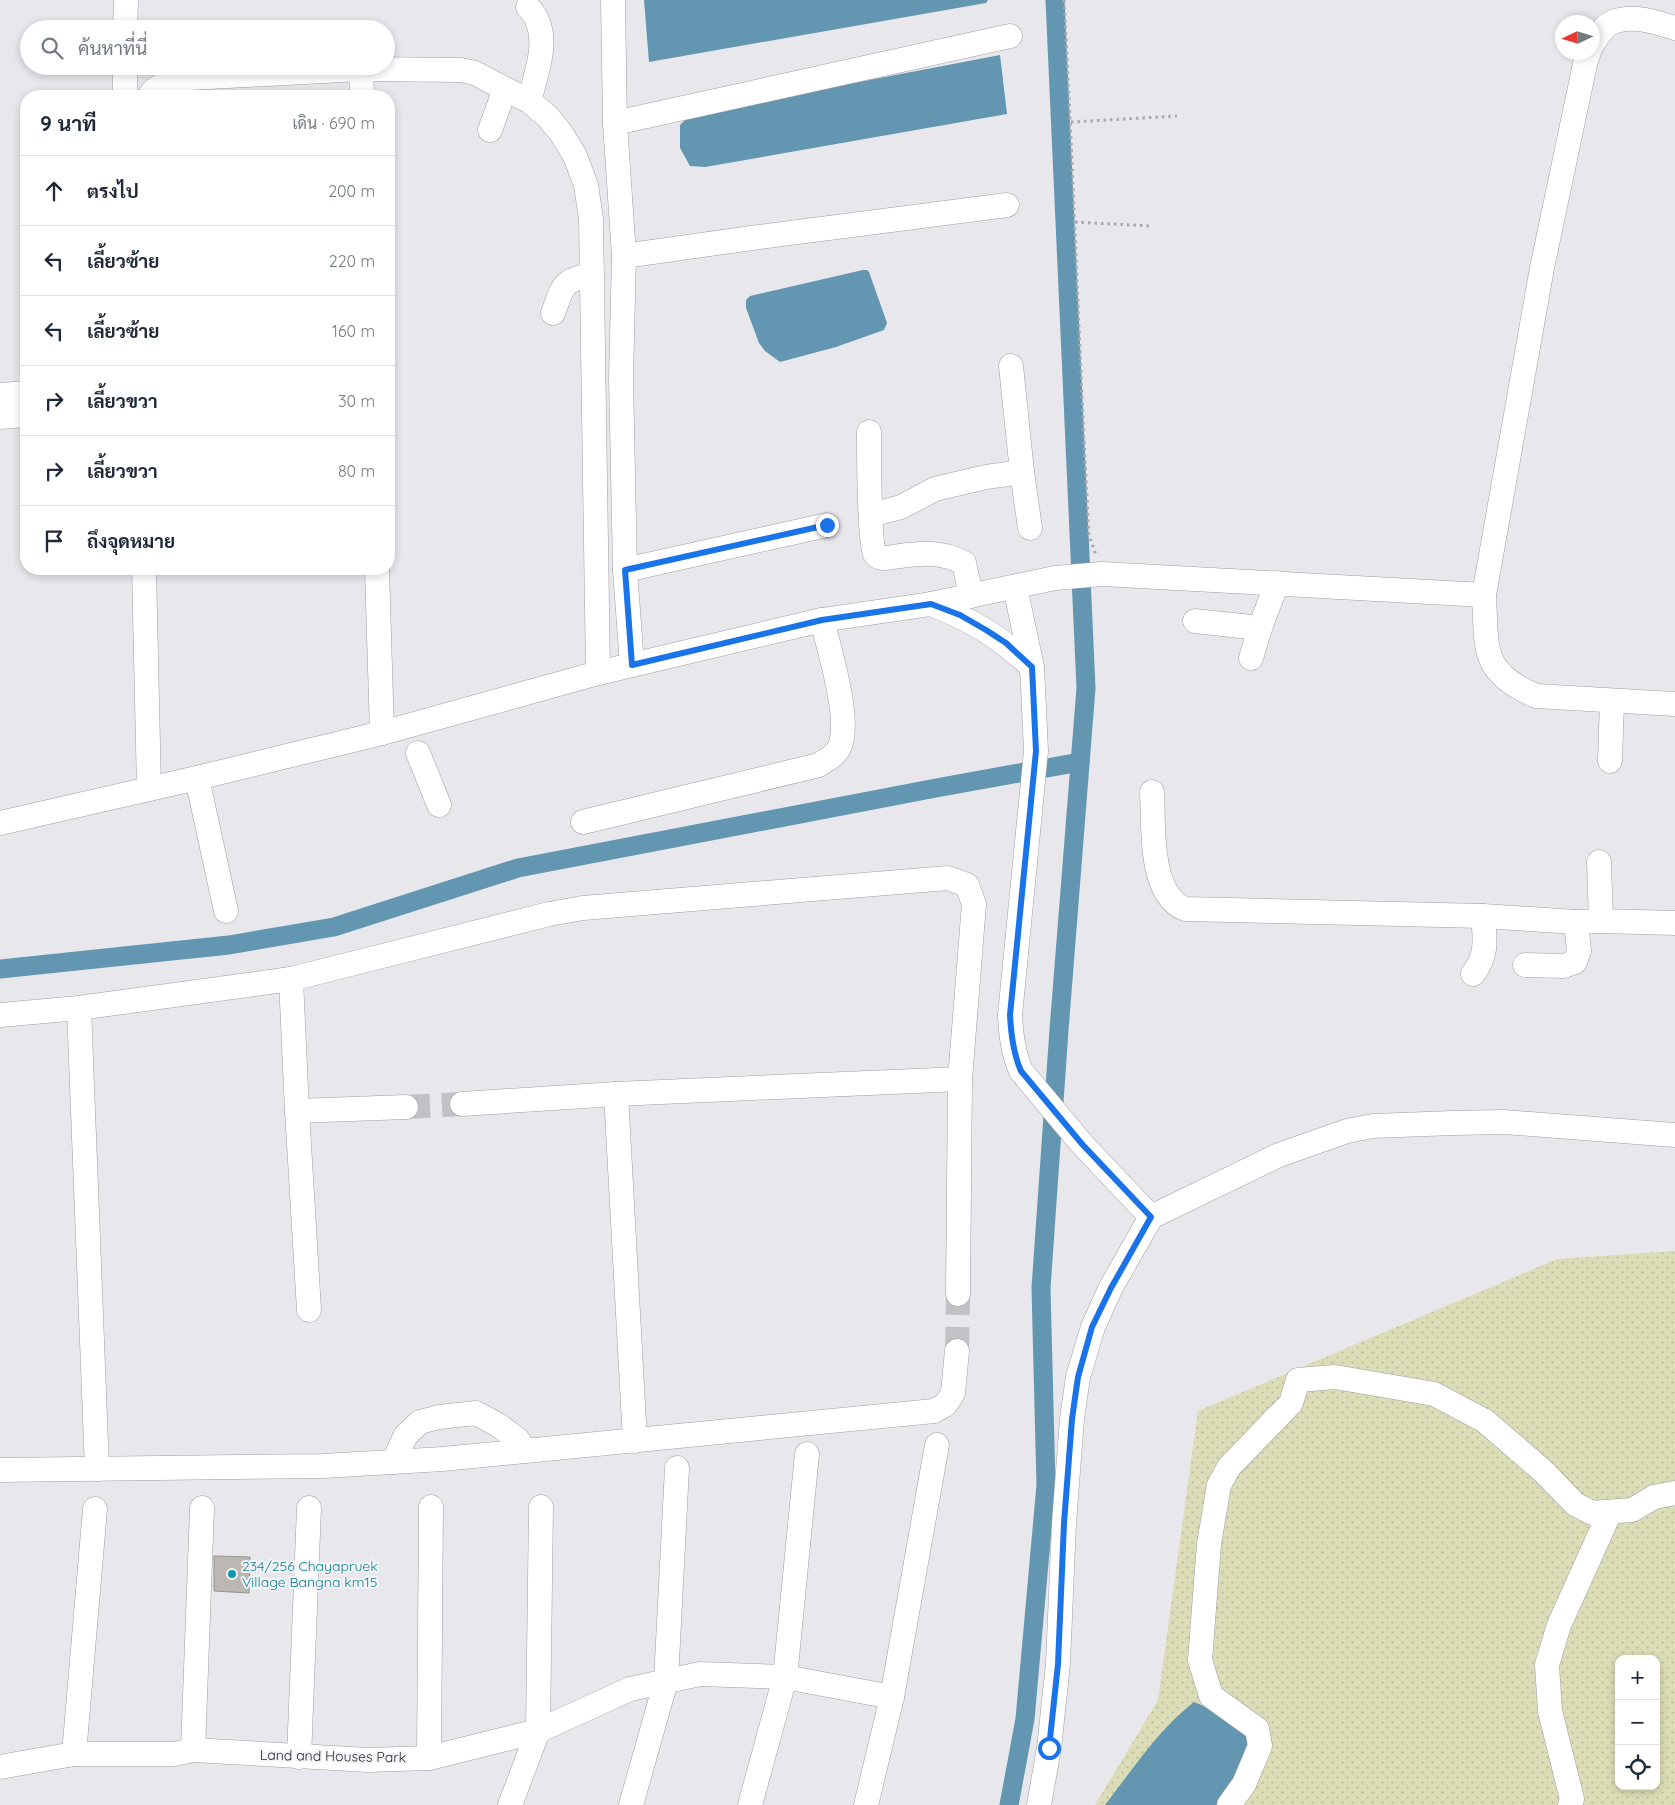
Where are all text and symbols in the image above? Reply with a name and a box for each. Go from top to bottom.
north arrow [1555,15,1600,60]
search box [20,20,395,75]
icon: search [38,34,66,62]
text: ค้นหาที่นี่ [78,36,147,60]
text: 9 นาที [40,110,96,136]
text: เดิน · 690 m [293,113,375,133]
icon: ahead [40,177,68,205]
text: ตรงไป [87,179,139,203]
text: 200 m [328,181,375,201]
icon: left [40,247,68,275]
text: เลี้ยวซ้าย [87,249,159,273]
text: 220 m [329,251,375,271]
icon: left [40,317,68,345]
text: เลี้ยวซ้าย [87,319,159,343]
text: 160 m [332,321,375,341]
icon: right [40,387,68,415]
text: เลี้ยวขวา [87,389,158,413]
text: 30 m [338,391,375,411]
icon: right [40,457,68,485]
text: เลี้ยวขวา [87,459,158,483]
text: 80 m [338,461,375,481]
route end [816,514,839,537]
icon: arrive [40,527,68,555]
text: ถึงจุดหมาย [87,529,175,553]
place label: 234/256 Chayapruek Village Bangna km15 [242,1557,378,1591]
marker: 234/256 Chayapruek Village Bangna km15 [226,1568,238,1580]
map controls [1615,1655,1660,1790]
button: + [1615,1655,1660,1700]
button: − [1615,1700,1660,1745]
route start [1038,1737,1061,1760]
button: locate [1615,1745,1660,1790]
street label: Land and Houses Park [260,1746,406,1766]

